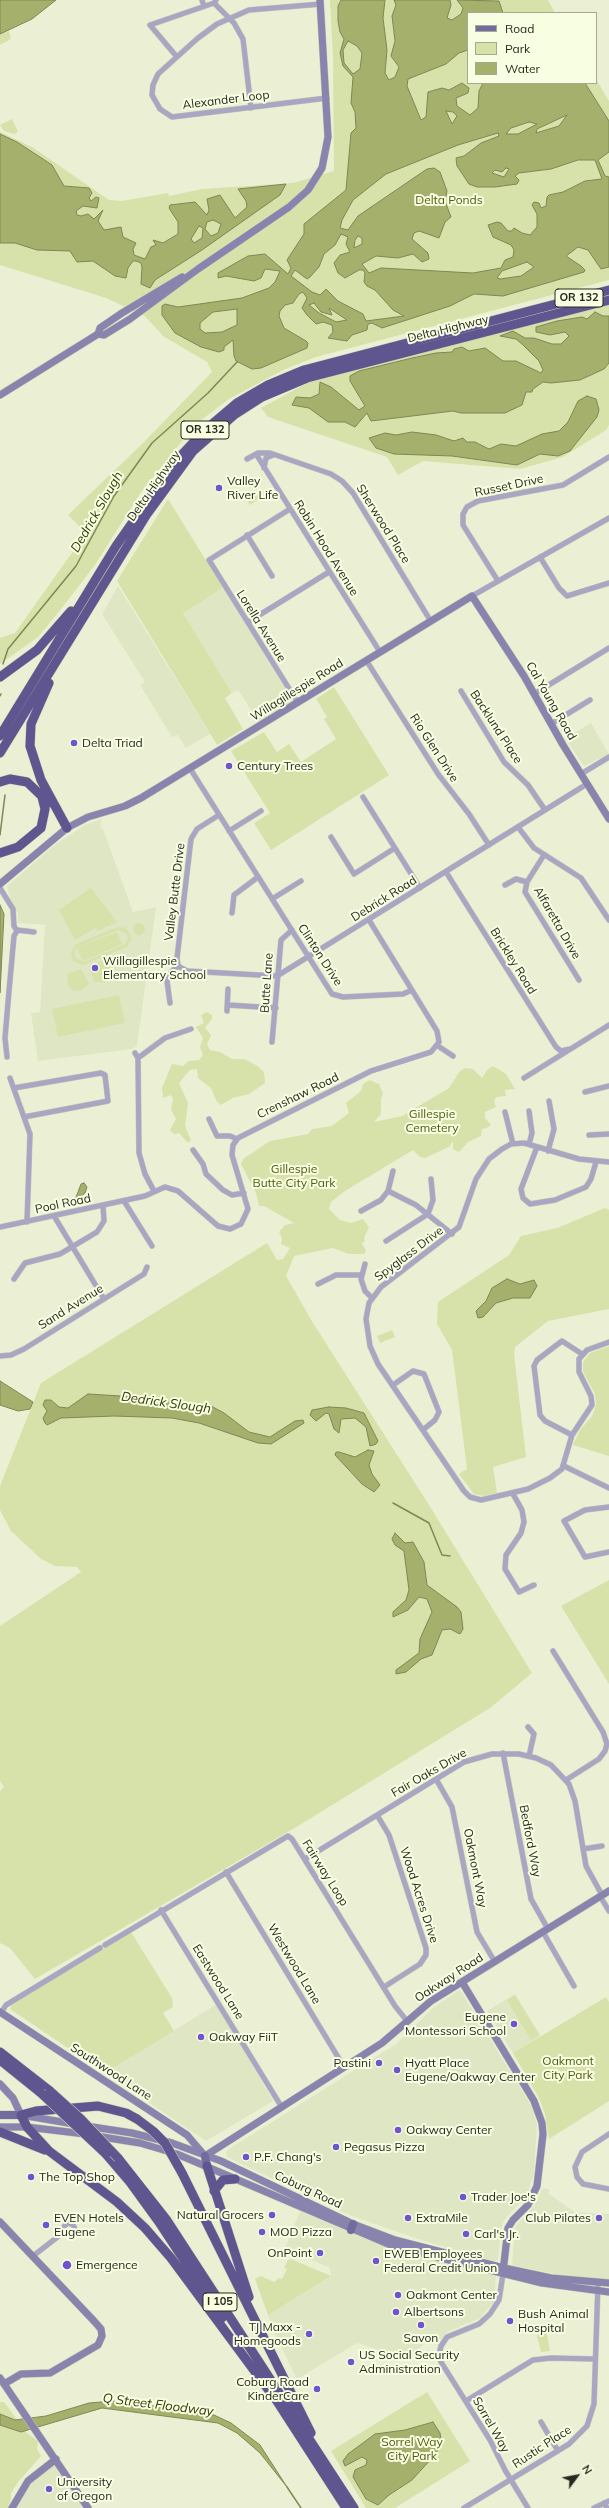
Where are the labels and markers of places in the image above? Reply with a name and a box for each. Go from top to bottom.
place label: Valley River Life [227,474,278,502]
marker: Valley River Life [214,483,224,493]
place label: Delta Triad [82,736,143,750]
marker: Delta Triad [69,738,79,748]
place label: Century Trees [237,759,313,773]
marker: Century Trees [224,761,234,771]
place label: Willagillespie Elementary School [103,954,206,982]
marker: Willagillespie Elementary School [90,963,100,973]
place label: Eugene Montessori School [405,2010,506,2038]
marker: Eugene Montessori School [509,2019,519,2029]
place label: Oakway FiiT [209,2030,278,2044]
marker: Oakway FiiT [196,2032,206,2042]
place label: Pastini [333,2056,371,2070]
place label: Hyatt Place Eugene/Oakway Center [405,2056,535,2084]
marker: Pastini [374,2058,384,2068]
marker: Hyatt Place Eugene/Oakway Center [392,2065,402,2075]
place label: Oakway Center [406,2123,492,2137]
marker: Oakway Center [393,2125,403,2135]
place label: Pegasus Pizza [344,2140,425,2154]
marker: Pegasus Pizza [331,2142,341,2152]
place label: P.F. Chang's [254,2150,322,2164]
marker: P.F. Chang's [241,2152,251,2162]
place label: The Top Shop [39,2170,115,2184]
marker: The Top Shop [26,2172,36,2182]
place label: Trader Joe's [471,2190,536,2204]
marker: Trader Joe's [458,2192,468,2202]
place label: Natural Grocers [177,2208,264,2222]
marker: Natural Grocers [267,2210,277,2220]
place label: EVEN Hotels Eugene [54,2211,124,2239]
place label: ExtraMile [416,2211,468,2225]
place label: Club Pilates [525,2211,591,2225]
marker: ExtraMile [403,2213,413,2223]
marker: Club Pilates [594,2213,604,2223]
marker: EVEN Hotels Eugene [41,2220,51,2230]
place label: MOD Pizza [270,2225,332,2239]
marker: MOD Pizza [257,2227,267,2237]
place label: Carl's Jr. [474,2227,519,2241]
marker: Carl's Jr. [461,2229,471,2239]
place label: OnPoint [267,2246,312,2260]
place label: EWEB Employees Federal Credit Union [384,2247,497,2275]
marker: OnPoint [315,2248,325,2258]
marker: EWEB Employees Federal Credit Union [371,2256,381,2266]
place label: Emergence [76,2258,138,2272]
marker: Emergence [61,2259,73,2271]
place label: Oakmont Center [406,2288,497,2302]
marker: Oakmont Center [393,2290,403,2300]
place label: Albertsons [404,2305,464,2319]
marker: Albertsons [391,2307,401,2317]
place label: Bush Animal Hospital [518,2307,588,2335]
marker: Bush Animal Hospital [505,2316,515,2326]
place label: TJ Maxx - Homegoods [234,2320,301,2348]
marker: Savon [416,2320,426,2330]
marker: TJ Maxx - Homegoods [304,2329,314,2339]
place label: Savon [404,2331,438,2345]
place label: US Social Security Administration [359,2348,459,2376]
marker: US Social Security Administration [346,2357,356,2367]
place label: Coburg Road KinderCare [236,2375,309,2403]
marker: Coburg Road KinderCare [312,2384,322,2394]
place label: University of Oregon [57,2475,112,2503]
marker: University of Oregon [44,2484,54,2494]

